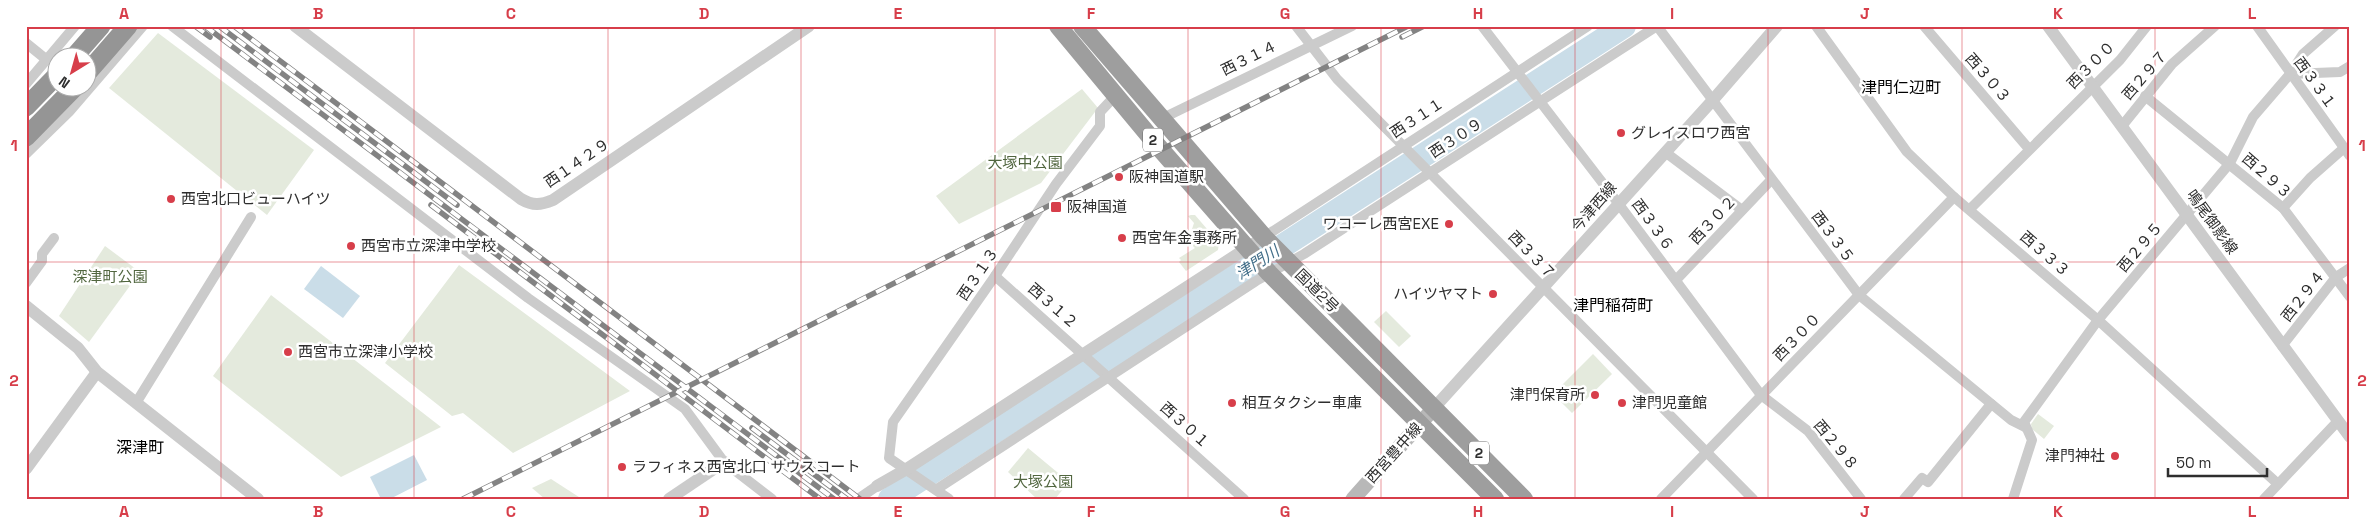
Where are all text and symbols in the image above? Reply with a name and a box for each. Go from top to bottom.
text: A [119,3,129,24]
text: B [313,3,323,24]
text: C [506,3,516,24]
text: D [699,3,709,24]
text: E [894,3,903,24]
text: F [1087,3,1096,24]
text: G [1280,3,1290,24]
text: H [1473,3,1483,24]
text: I [1670,3,1674,24]
text: J [1860,3,1870,24]
text: K [2053,3,2063,24]
text: L [2248,3,2257,24]
street label: 西３１４ [1218,36,1280,79]
street label: 西３００ [2063,37,2119,93]
street label: 西２９７ [2118,46,2171,104]
north arrow [48,48,98,98]
street label: 西３０３ [1962,49,2015,107]
street label: 西３３１ [2290,53,2341,113]
text: N [55,72,73,92]
district label: 津門仁辺町 [1861,77,1941,98]
street label: 西３１１ [1386,93,1447,142]
street label: 西３０９ [1425,113,1486,162]
place label: グレイスロワ西宮 [1631,123,1751,142]
marker: グレイスロワ西宮 [1615,127,1627,139]
road number: 2 [1143,128,1163,152]
street label: 西１４２９ [540,134,613,191]
text: 1 [10,135,18,156]
text: 1 [2358,135,2366,156]
street label: 西２９３ [2238,149,2296,202]
park label: 大塚中公園 [987,153,1063,172]
place label: 阪神国道駅 [1129,167,1204,186]
marker: 阪神国道駅 [1113,171,1125,183]
street label: 今津西線 [1567,178,1620,236]
street label: 鳴尾御影線 [2183,186,2242,258]
place label: 西宮北口ビューハイツ [181,189,330,208]
street label: 西３０２ [1685,191,1740,248]
marker: 西宮北口ビューハイツ [165,193,177,205]
street label: 西３３６ [1628,195,1679,255]
place label: 阪神国道 [1067,197,1127,216]
marker: 阪神国道 [1049,200,1063,214]
street label: 西３３５ [1808,207,1859,266]
place label: ワコーレ西宮EXE [1323,214,1439,233]
marker: ワコーレ西宮EXE [1443,218,1455,230]
street label: 西２９５ [2113,218,2166,276]
street label: 西３３７ [1505,226,1560,283]
street label: 西３３３ [2016,227,2074,280]
place label: 西宮年金事務所 [1132,228,1237,247]
marker: 西宮年金事務所 [1116,232,1128,244]
place label: 西宮市立深津中学校 [361,236,496,255]
water label: 津門川 [1231,239,1285,284]
marker: 西宮市立深津中学校 [345,240,357,252]
street label: 西３１３ [953,244,1002,304]
street label: 国道2号 [1292,265,1343,316]
street label: 西２９４ [2277,266,2329,325]
park label: 深津町公園 [72,267,148,286]
street label: 西３１２ [1024,279,1082,332]
place label: ハイツヤマト [1393,284,1483,303]
marker: ハイツヤマト [1487,288,1499,300]
district label: 津門稲荷町 [1573,295,1653,316]
street label: 西３００ [1769,308,1824,365]
place label: 西宮市立深津小学校 [298,342,433,361]
marker: 西宮市立深津小学校 [282,346,294,358]
text: 2 [9,370,19,391]
text: 2 [2357,370,2367,391]
place label: 津門保育所 [1510,385,1585,404]
marker: 津門保育所 [1589,389,1601,401]
place label: 相互タクシー車庫 [1242,393,1362,412]
place label: 津門児童館 [1632,393,1707,412]
street label: 西３０１ [1157,397,1214,452]
marker: 相互タクシー車庫 [1226,397,1238,409]
marker: 津門児童館 [1616,397,1628,409]
street label: 西２９８ [1810,416,1863,474]
street label: 西宮豊中線 [1361,418,1426,487]
district label: 深津町 [116,437,164,458]
road number: 2 [1469,442,1489,464]
scale bar [2168,445,2267,477]
place label: 津門神社 [2045,446,2105,465]
marker: 津門神社 [2109,450,2121,462]
text: 50 m [2176,453,2211,472]
place label: ラフィネス西宮北口 サウスコート [632,457,861,476]
marker: ラフィネス西宮北口 サウスコート [616,461,628,473]
park label: 大塚公園 [1013,472,1073,491]
text: A [119,501,129,522]
text: B [313,501,323,522]
text: C [506,501,516,522]
text: D [699,501,709,522]
text: E [894,501,903,522]
text: F [1087,501,1096,522]
text: G [1280,501,1290,522]
text: H [1473,501,1483,522]
text: I [1670,501,1674,522]
text: J [1860,501,1870,522]
text: K [2053,501,2063,522]
text: L [2248,501,2257,522]

